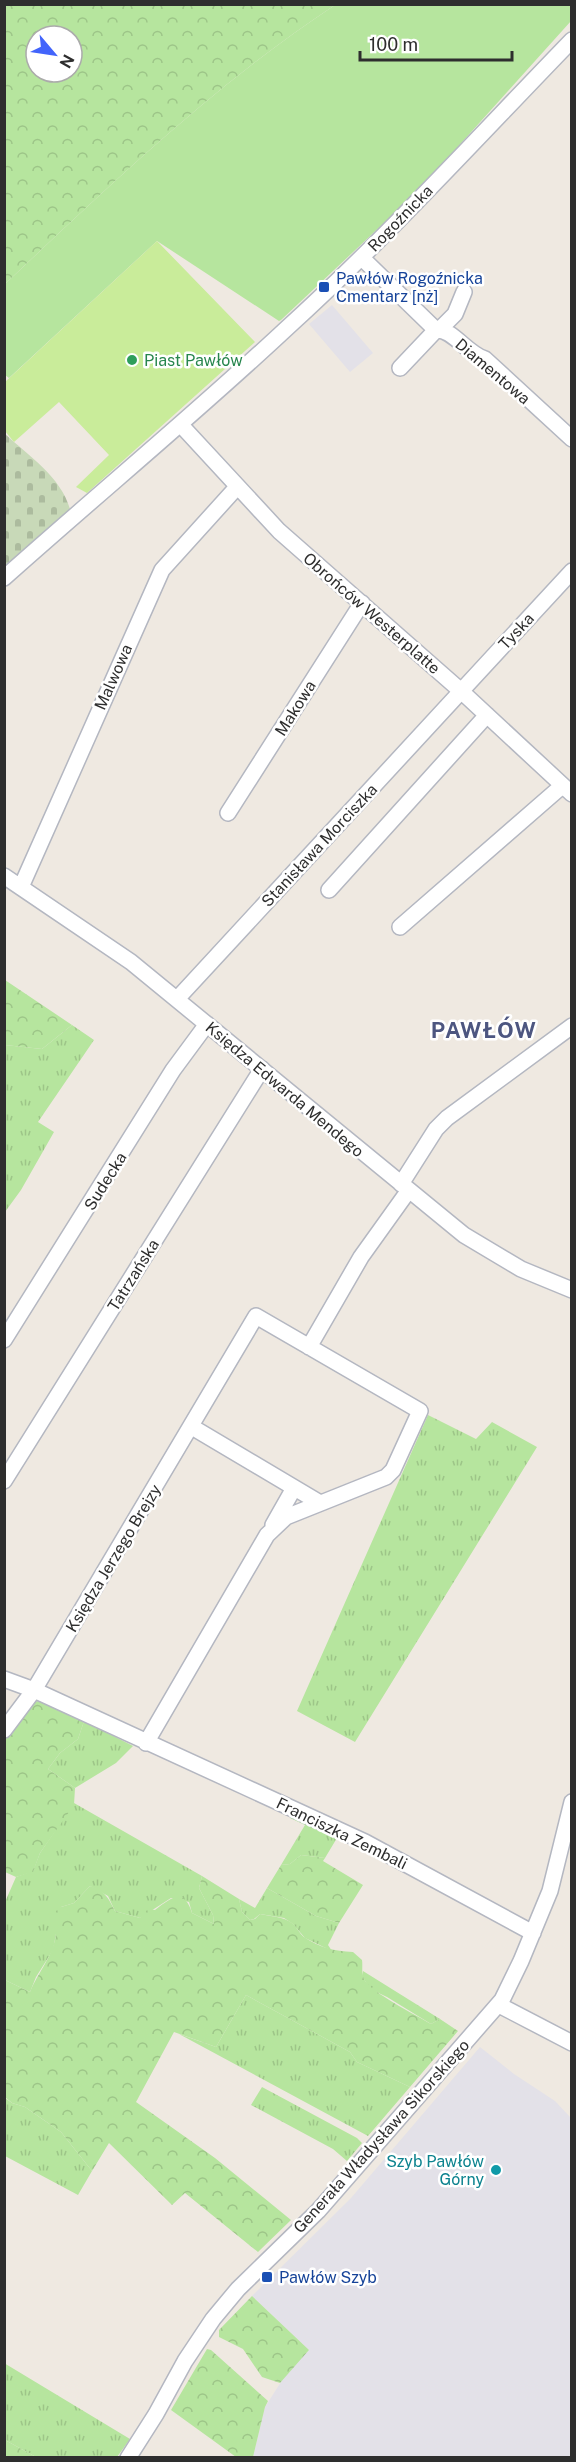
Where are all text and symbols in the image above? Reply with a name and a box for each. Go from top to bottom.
north arrow [24,24,84,84]
scale bar [360,24,512,62]
text: 100 m [369,34,418,55]
text: N [55,51,78,71]
street label: Rogoźnicka [364,181,437,256]
place label: Pawłów Rogoźnicka Cmentarz [nż] [336,269,483,306]
marker: Pawłów Rogoźnicka Cmentarz [nż] [317,280,331,294]
street label: Diamentowa [451,335,534,408]
place label: Piast Pawłów [144,351,243,370]
marker: Piast Pawłów [125,353,139,367]
street label: Obrońców Westerplatte [299,549,444,678]
street label: Tyska [495,609,538,654]
street label: Malwowa [91,641,136,713]
street label: Makowa [271,677,320,739]
street label: Stanisława Morciszka [258,780,381,911]
district label: PAWŁÓW [431,1016,537,1043]
street label: Księdza Edwarda Mendego [202,1018,368,1161]
street label: Sudecka [80,1149,131,1214]
street label: Tatrzańska [104,1236,163,1315]
street label: Księdza Jerzego Brejzy [62,1481,165,1636]
street label: Franciszka Zembali [273,1794,410,1873]
street label: Generała Władysława Sikorskiego [289,2036,473,2237]
place label: Szyb Pawłów Górny [386,2152,485,2189]
marker: Szyb Pawłów Górny [489,2163,503,2177]
place label: Pawłów Szyb [279,2268,377,2287]
marker: Pawłów Szyb [260,2270,274,2284]

